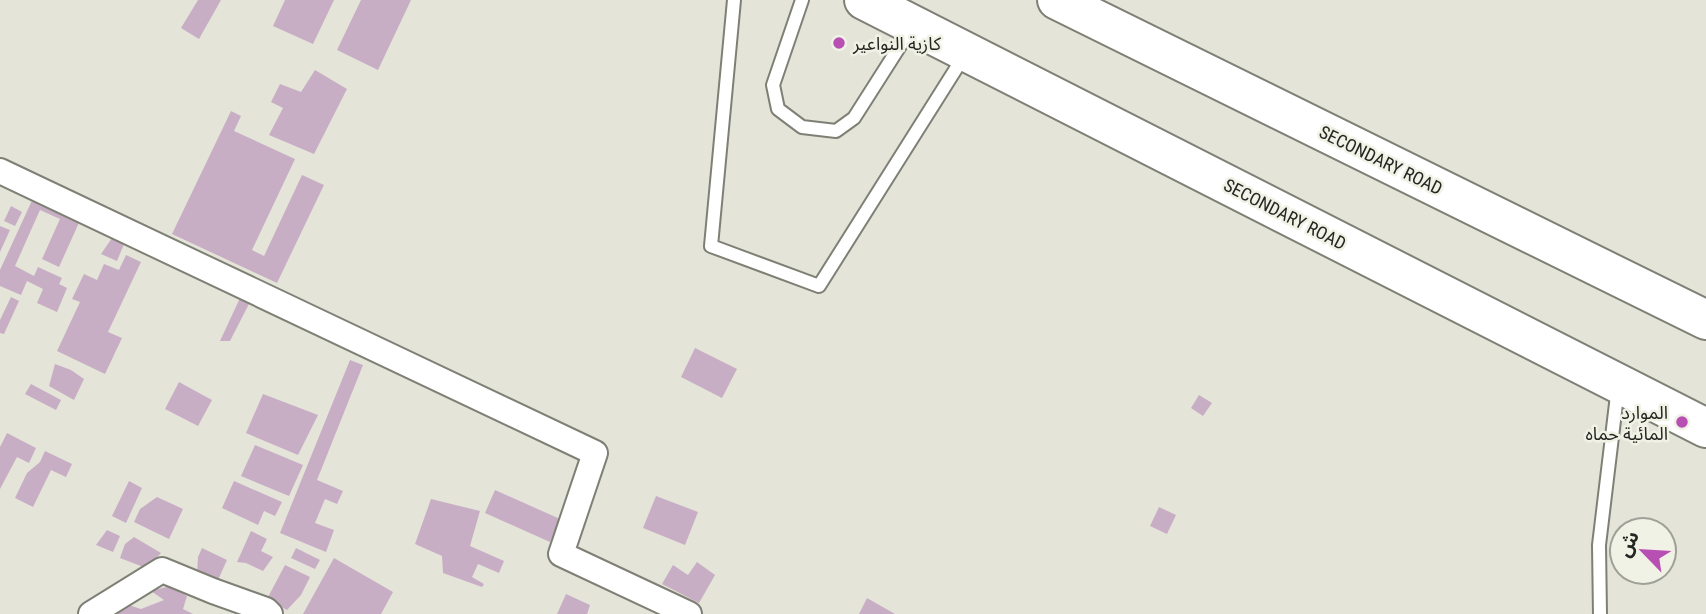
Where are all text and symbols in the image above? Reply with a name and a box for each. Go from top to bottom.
place label: كازية النواعير [852,33,941,55]
marker: كازية النواعير [831,35,847,51]
street label: SECONDARY ROAD [1316,121,1446,199]
street label: SECONDARY ROAD [1220,174,1350,254]
place label: الموارد المائية حماه [1585,402,1668,444]
marker: الموارد المائية حماه [1674,414,1690,430]
north arrow [1608,516,1678,586]
text: ش [1612,527,1644,561]

